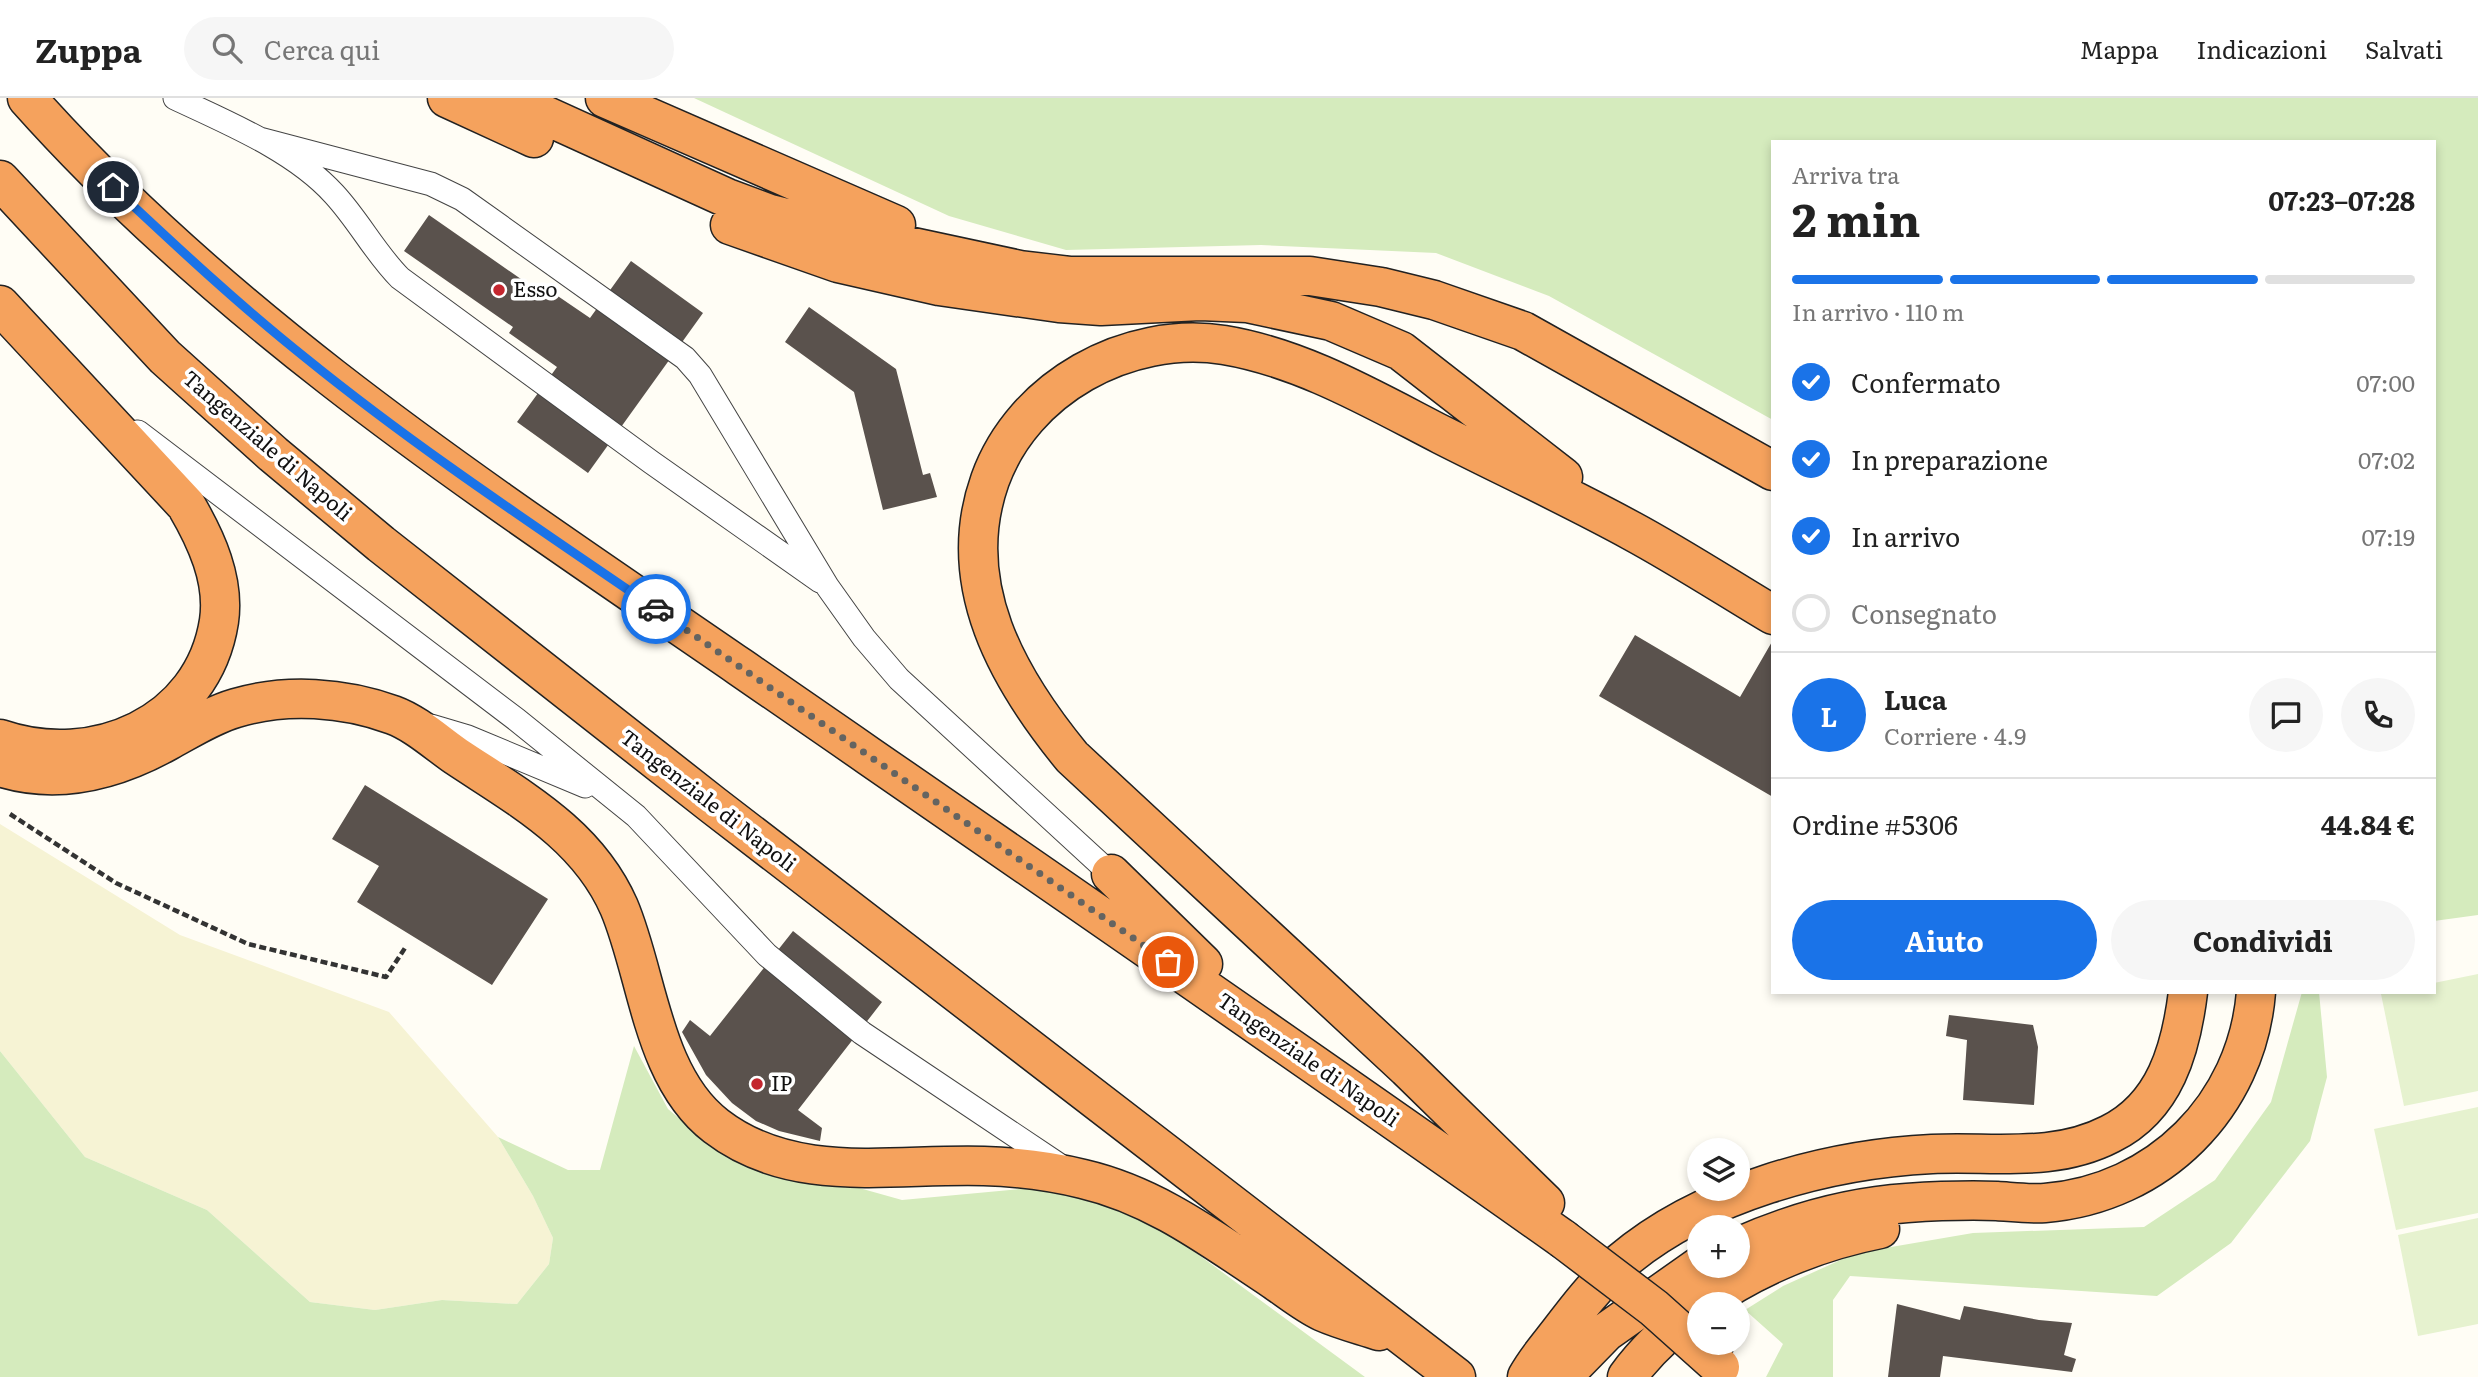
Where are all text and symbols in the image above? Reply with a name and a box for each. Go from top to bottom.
search box [184,17,674,80]
text: Zuppa [35,24,142,73]
icon: search [208,29,246,67]
text: Cerca qui [264,29,380,68]
text: Mappa [2080,31,2158,66]
text: Indicazioni [2196,31,2327,66]
text: Salvati [2365,31,2443,66]
pin [83,157,143,217]
text: Arriva tra [1792,157,1900,191]
icon: home [94,168,132,206]
text: 07:23–07:28 [2268,180,2415,219]
text: 2 min [1792,183,1921,251]
place label: Esso [513,272,558,303]
marker: Esso [491,282,507,298]
text: In arrivo · 110 m [1792,294,1964,328]
street label: Tangenziale di Napoli [177,362,360,527]
text: Confermato [1851,362,2001,401]
icon: check [1792,363,1830,401]
text: 07:00 [2356,365,2415,399]
text: In preparazione [1851,439,2048,478]
icon: check [1792,440,1830,478]
text: 07:02 [2358,442,2415,476]
text: In arrivo [1851,516,1960,555]
icon: check [1792,517,1830,555]
text: 07:19 [2361,519,2415,553]
courier [621,574,691,644]
icon: car [637,590,675,628]
text: Consegnato [1851,593,1997,632]
button: chat [2249,678,2323,752]
button: phone [2341,678,2415,752]
text: Luca [1884,679,1947,718]
text: L [1821,696,1837,735]
text: Corriere · 4.9 [1884,718,2026,752]
street label: Tangenziale di Napoli [615,720,804,878]
text: Ordine #5306 [1792,804,1958,843]
text: 44.84 € [2321,804,2415,843]
button: Aiuto [1792,900,2097,980]
button: Condividi [2111,900,2415,980]
pin [1138,932,1198,992]
icon: bag [1149,943,1187,981]
street label: Tangenziale di Napoli [1212,983,1407,1133]
place label: IP [771,1066,793,1097]
marker: IP [749,1076,765,1092]
map controls [1687,1138,1750,1355]
button: layers [1687,1138,1750,1201]
button: + [1687,1215,1750,1278]
button: − [1687,1292,1750,1355]

